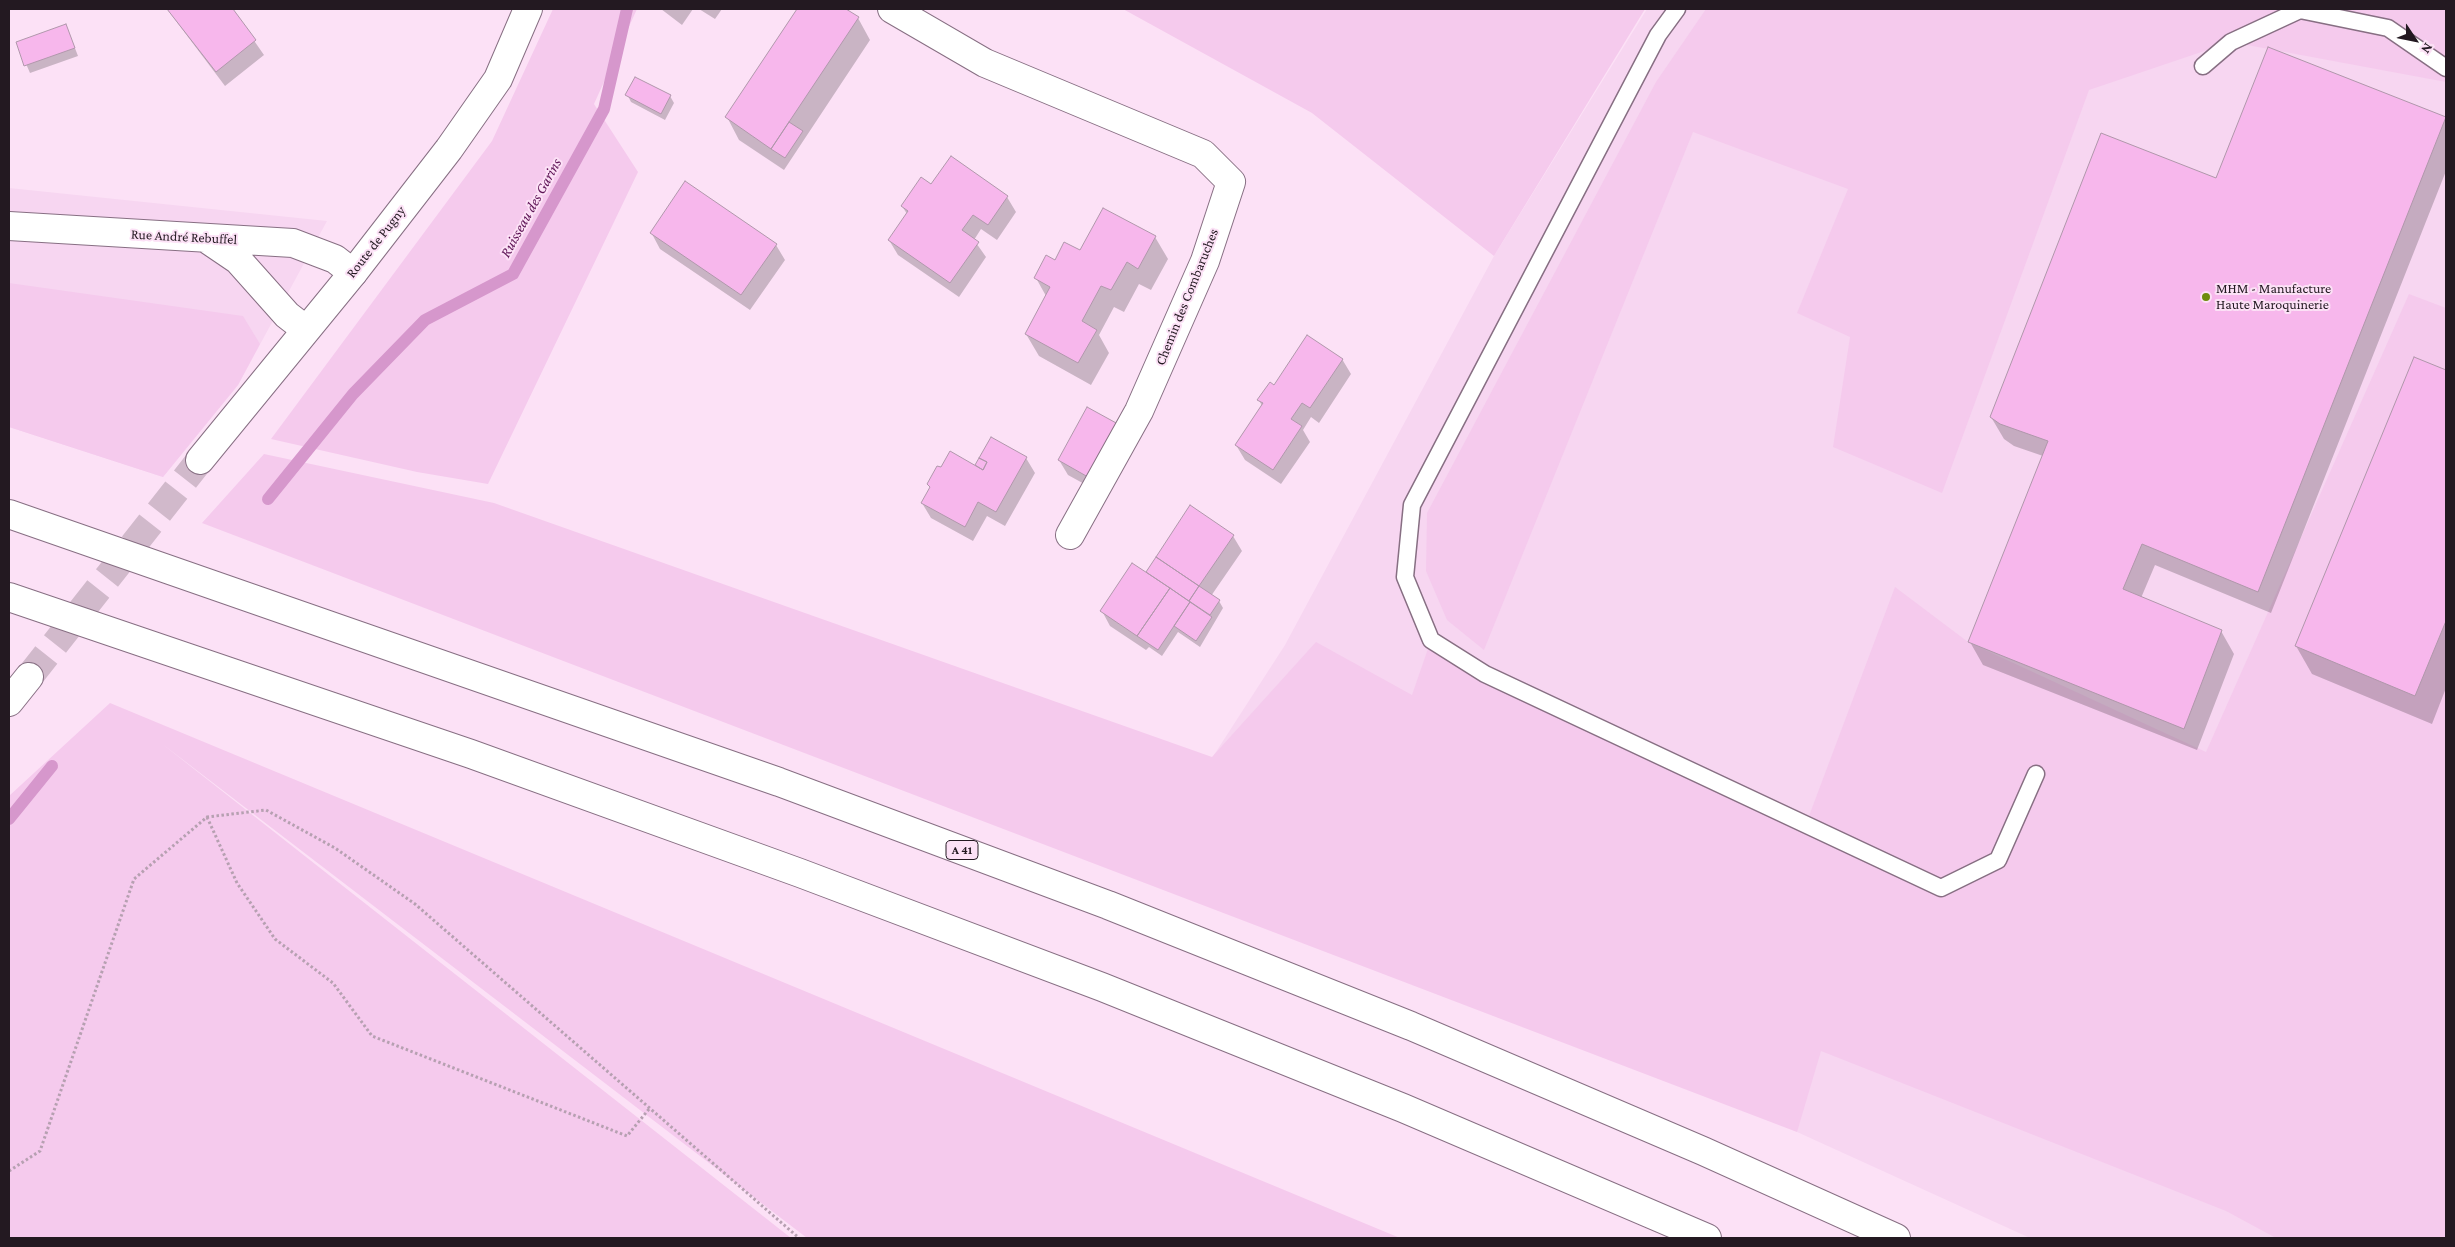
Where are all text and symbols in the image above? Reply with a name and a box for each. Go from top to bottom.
north arrow [2390,15,2440,65]
text: N [2418,40,2437,57]
water label: Ruisseau des Garins [496,155,566,261]
street label: Route de Pugny [343,203,409,281]
street label: Rue André Rebuffel [130,226,238,248]
street label: Chemin des Combaruches [1152,226,1222,368]
place label: MHM - Manufacture Haute Maroquinerie [2216,281,2331,314]
marker: MHM - Manufacture Haute Maroquinerie [2200,291,2212,303]
road number: A 41 [946,840,978,860]

